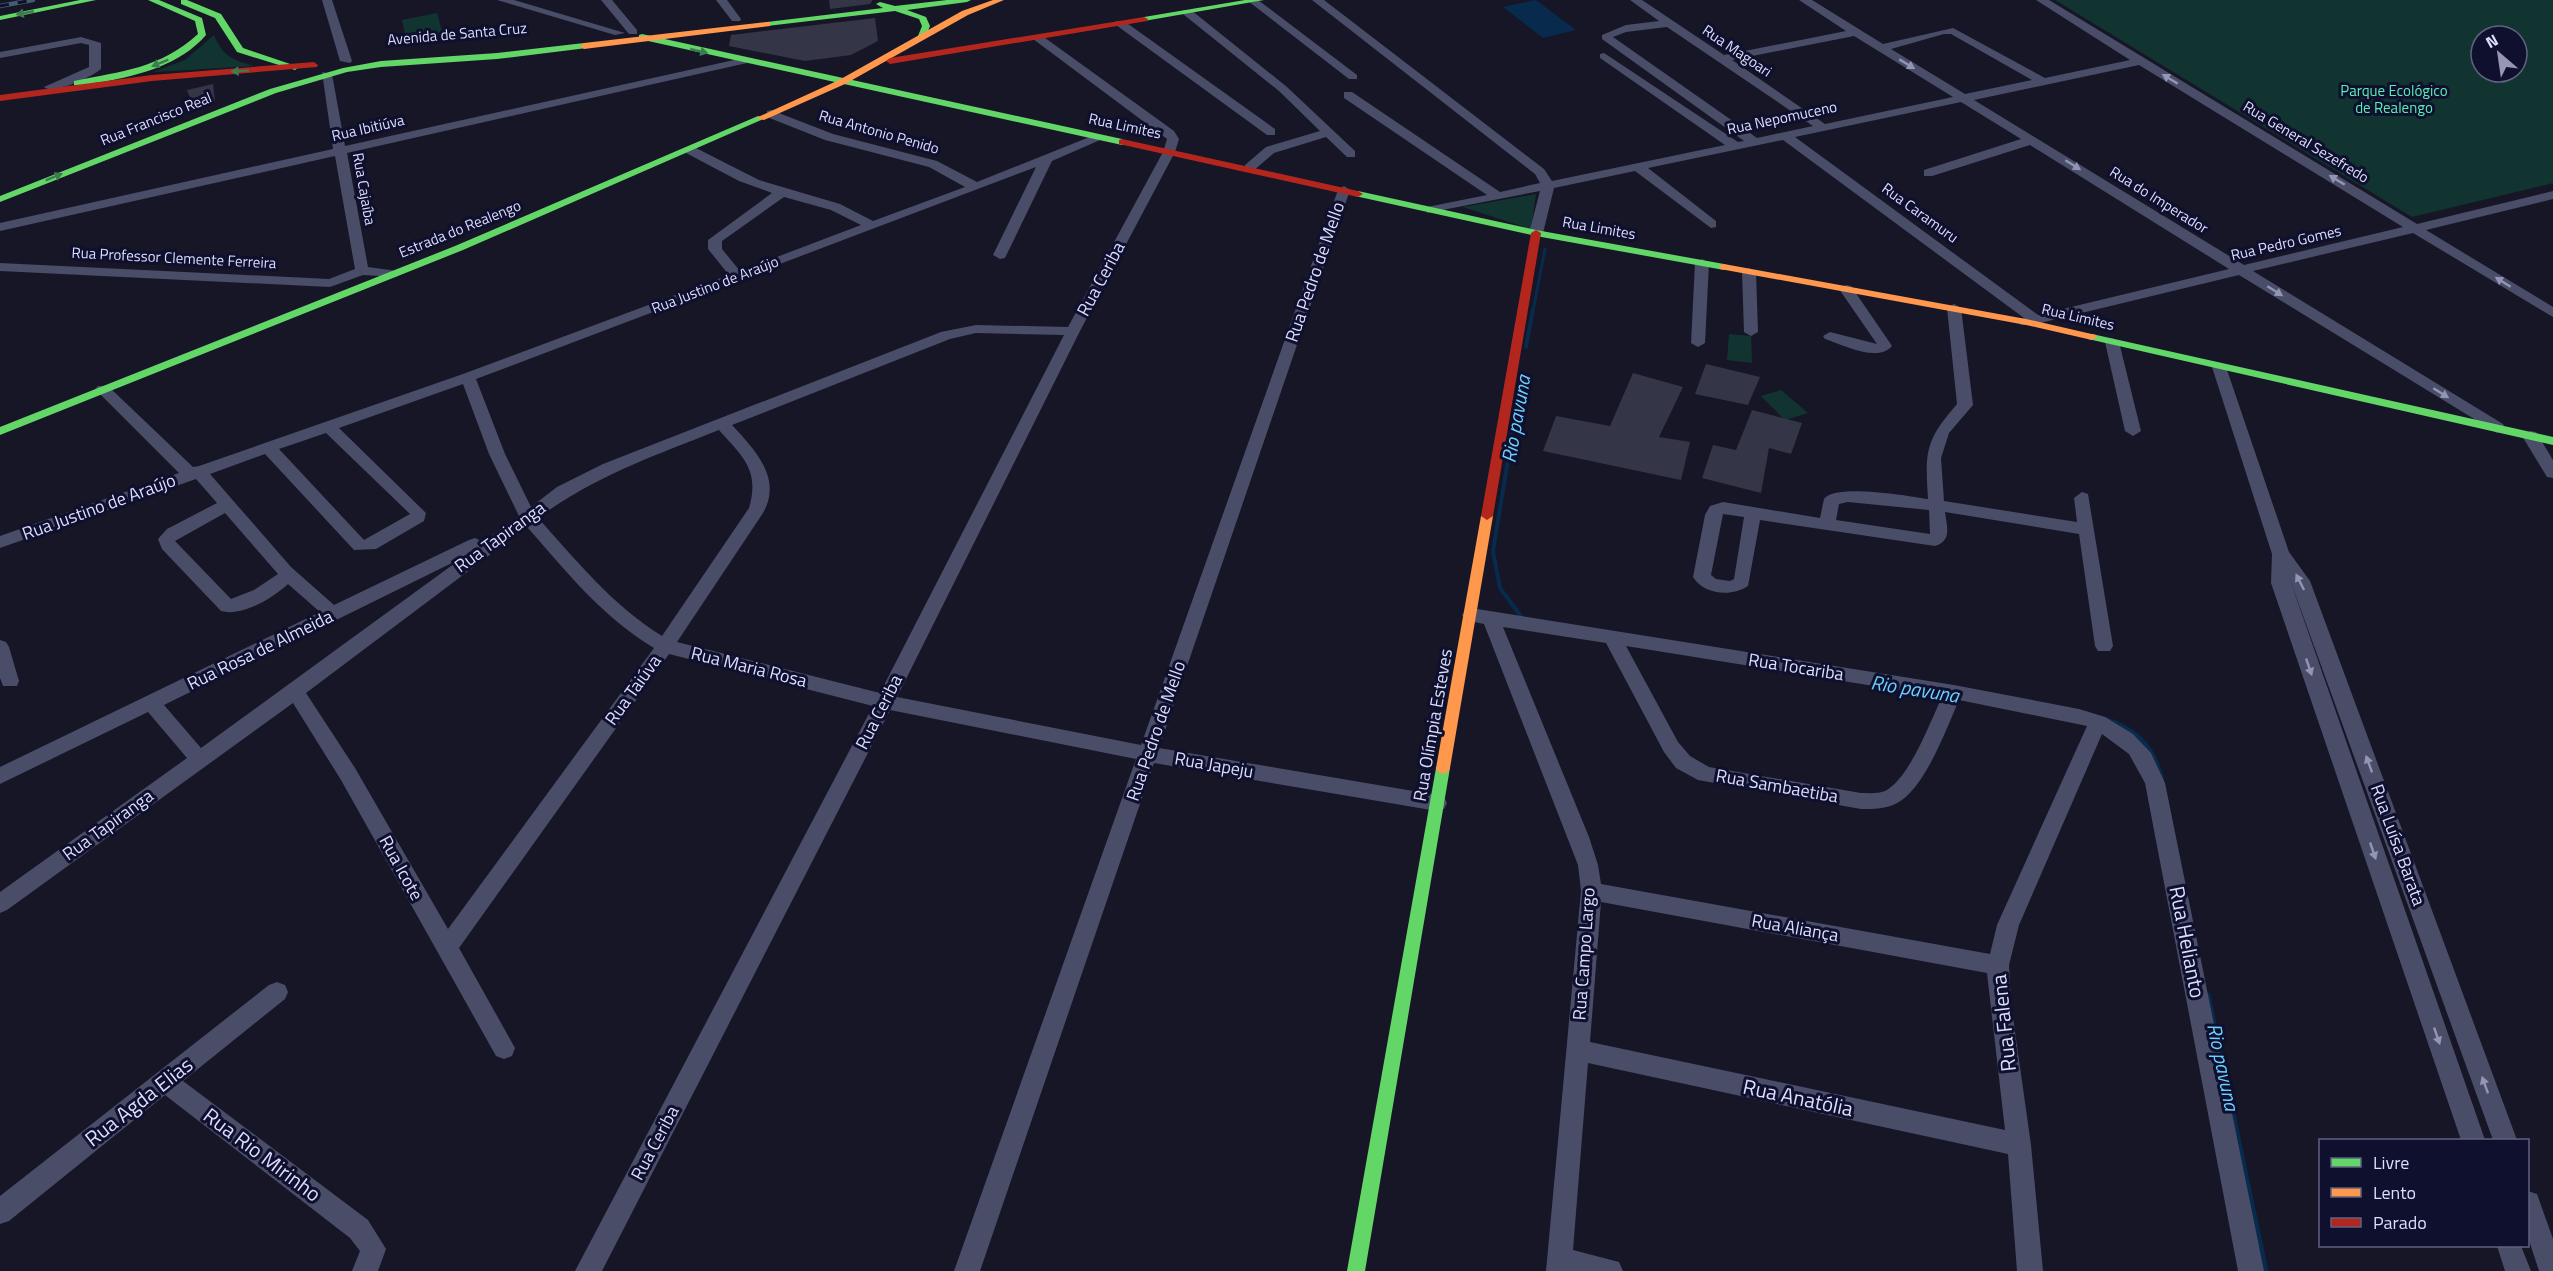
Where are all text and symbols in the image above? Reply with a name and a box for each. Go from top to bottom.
one-way arrow [16,9,35,18]
street label: Avenida de Santa Cruz [386,16,528,51]
street label: Rua Magoari [1698,19,1777,82]
north arrow [2469,24,2529,84]
text: N [2481,28,2502,54]
one-way arrow [689,46,708,56]
one-way arrow [150,58,168,68]
one-way arrow [1899,58,1915,69]
one-way arrow [231,66,250,76]
one-way arrow [2162,74,2178,85]
park label: Parque Ecológico de Realengo [2340,79,2448,119]
street label: Rua Francisco Real [97,86,215,151]
street label: Rua Nepomuceno [1725,95,1839,140]
street label: Rua General Sezefredo [2239,95,2374,188]
street label: Rua Antonio Penido [816,103,942,160]
street label: Rua Limites [1086,107,1164,144]
street label: Rua Ibitiúva [329,108,407,147]
street label: Rua Cajaíba [347,151,382,227]
one-way arrow [2065,160,2082,171]
street label: Rua do Imperador [2105,160,2213,239]
one-way arrow [46,172,64,182]
one-way arrow [2329,175,2345,186]
street label: Rua Caramuru [1877,177,1963,248]
street label: Estrada do Realengo [395,193,524,264]
street label: Rua Pedro de Mello [1278,198,1351,346]
street label: Rua Limites [1561,210,1638,245]
street label: Rua Pedro Gomes [2228,219,2343,266]
street label: Rua Ceriba [1070,237,1131,321]
street label: Rua Professor Clemente Ferreira [71,241,277,274]
street label: Rua Justino de Araújo [648,250,782,319]
one-way arrow [2495,277,2511,288]
one-way arrow [2266,285,2283,296]
street label: Rua Limites [2039,297,2117,336]
water label: Rio pavuna [1493,372,1539,465]
one-way arrow [2432,388,2449,399]
street label: Rua Justino de Araújo [18,466,179,547]
street label: Rua Tapiranga [448,494,551,579]
one-way arrow [2295,573,2304,590]
street label: Rua Rosa de Almeida [182,602,337,697]
street label: Rua Maria Rosa [688,639,810,694]
street label: Rua Olímpia Esteves [1406,646,1459,803]
street label: Rua Tocariba [1746,646,1846,687]
street label: Rua Taiúva [598,649,667,731]
street label: Rua Pedro de Mello [1119,657,1192,805]
one-way arrow [2305,658,2315,676]
water label: Rio pavuna [1869,666,1962,711]
street label: Rua Ceriba [848,670,909,754]
street label: Rua Japeju [1172,744,1256,785]
one-way arrow [2363,755,2373,773]
street label: Rua Sambaetiba [1714,761,1840,810]
street label: Rua Luísa Barata [2364,780,2433,909]
street label: Rua Tapiranga [56,782,159,867]
street label: Rua Icote [373,830,430,905]
one-way arrow [2368,843,2378,861]
street label: Rua Helianto [2161,883,2215,1001]
street label: Rua Campo Largo [1565,887,1602,1021]
street label: Rua Aliança [1749,907,1841,948]
street label: Rua Falena [1982,973,2024,1073]
water label: Rio pavuna [2199,1020,2248,1114]
one-way arrow [2432,1027,2442,1045]
street label: Rua Agda Elias [77,1049,199,1154]
street label: Rua Anatólia [1740,1070,1857,1124]
one-way arrow [2480,1076,2490,1094]
street label: Rua Rio Mirinho [197,1099,328,1209]
street label: Rua Ceriba [624,1101,685,1185]
legend [2319,1139,2529,1247]
text: Livre [2373,1149,2409,1176]
text: Lento [2373,1179,2416,1206]
text: Parado [2373,1209,2427,1236]

